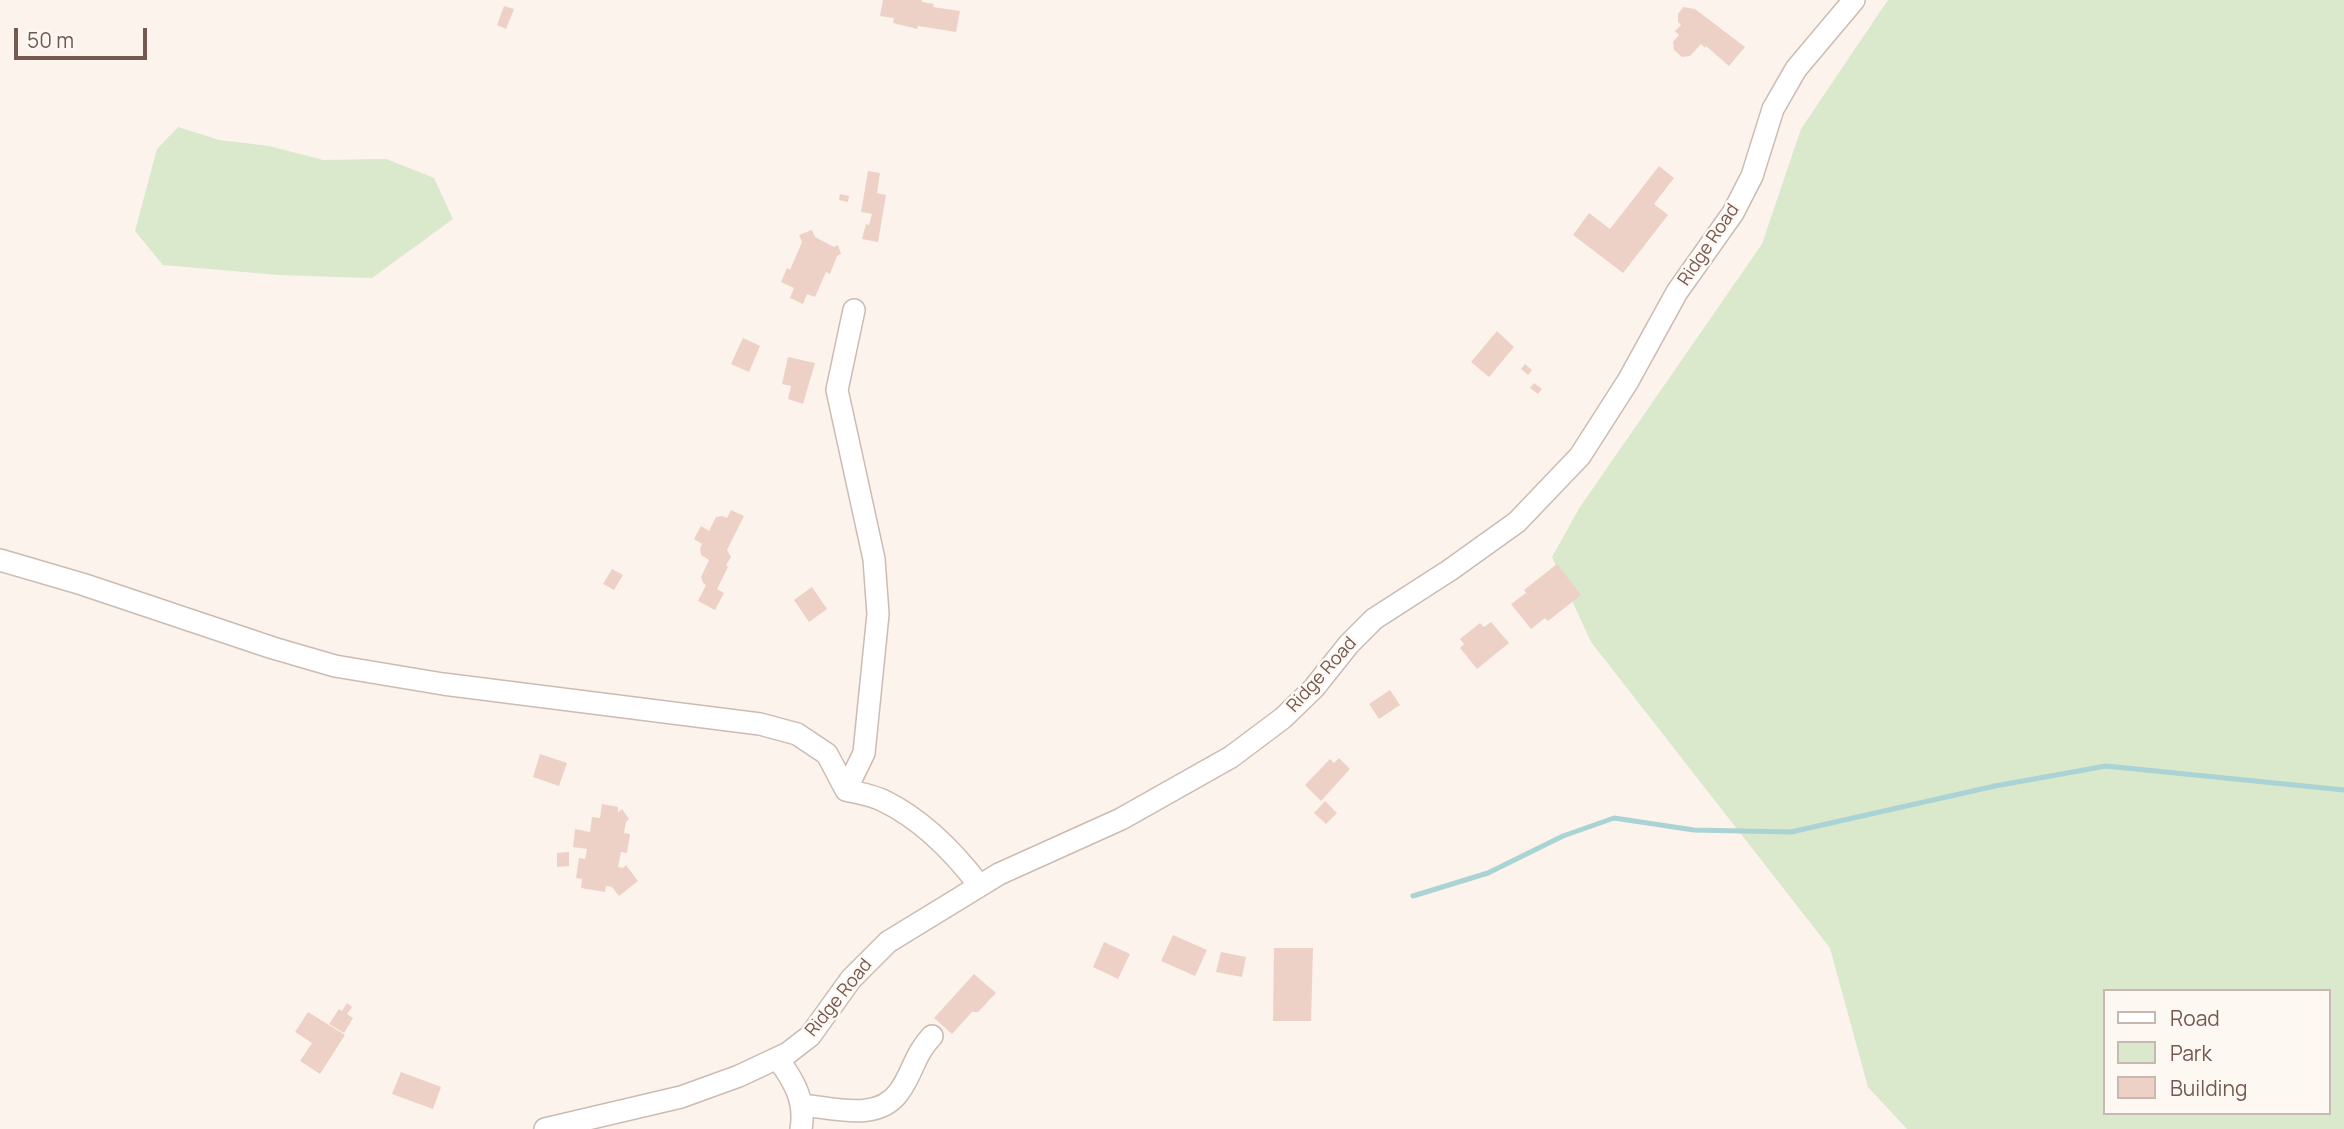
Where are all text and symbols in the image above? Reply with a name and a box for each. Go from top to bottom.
scale bar [18,14,150,58]
text: 50 m [27,26,74,54]
street label: Ridge Road [1674,200,1744,290]
street label: Ridge Road [1283,633,1361,717]
street label: Ridge Road [801,955,877,1041]
legend [2102,989,2330,1115]
text: Road [2170,1004,2220,1032]
text: Park [2170,1039,2212,1067]
text: Building [2170,1074,2247,1102]

